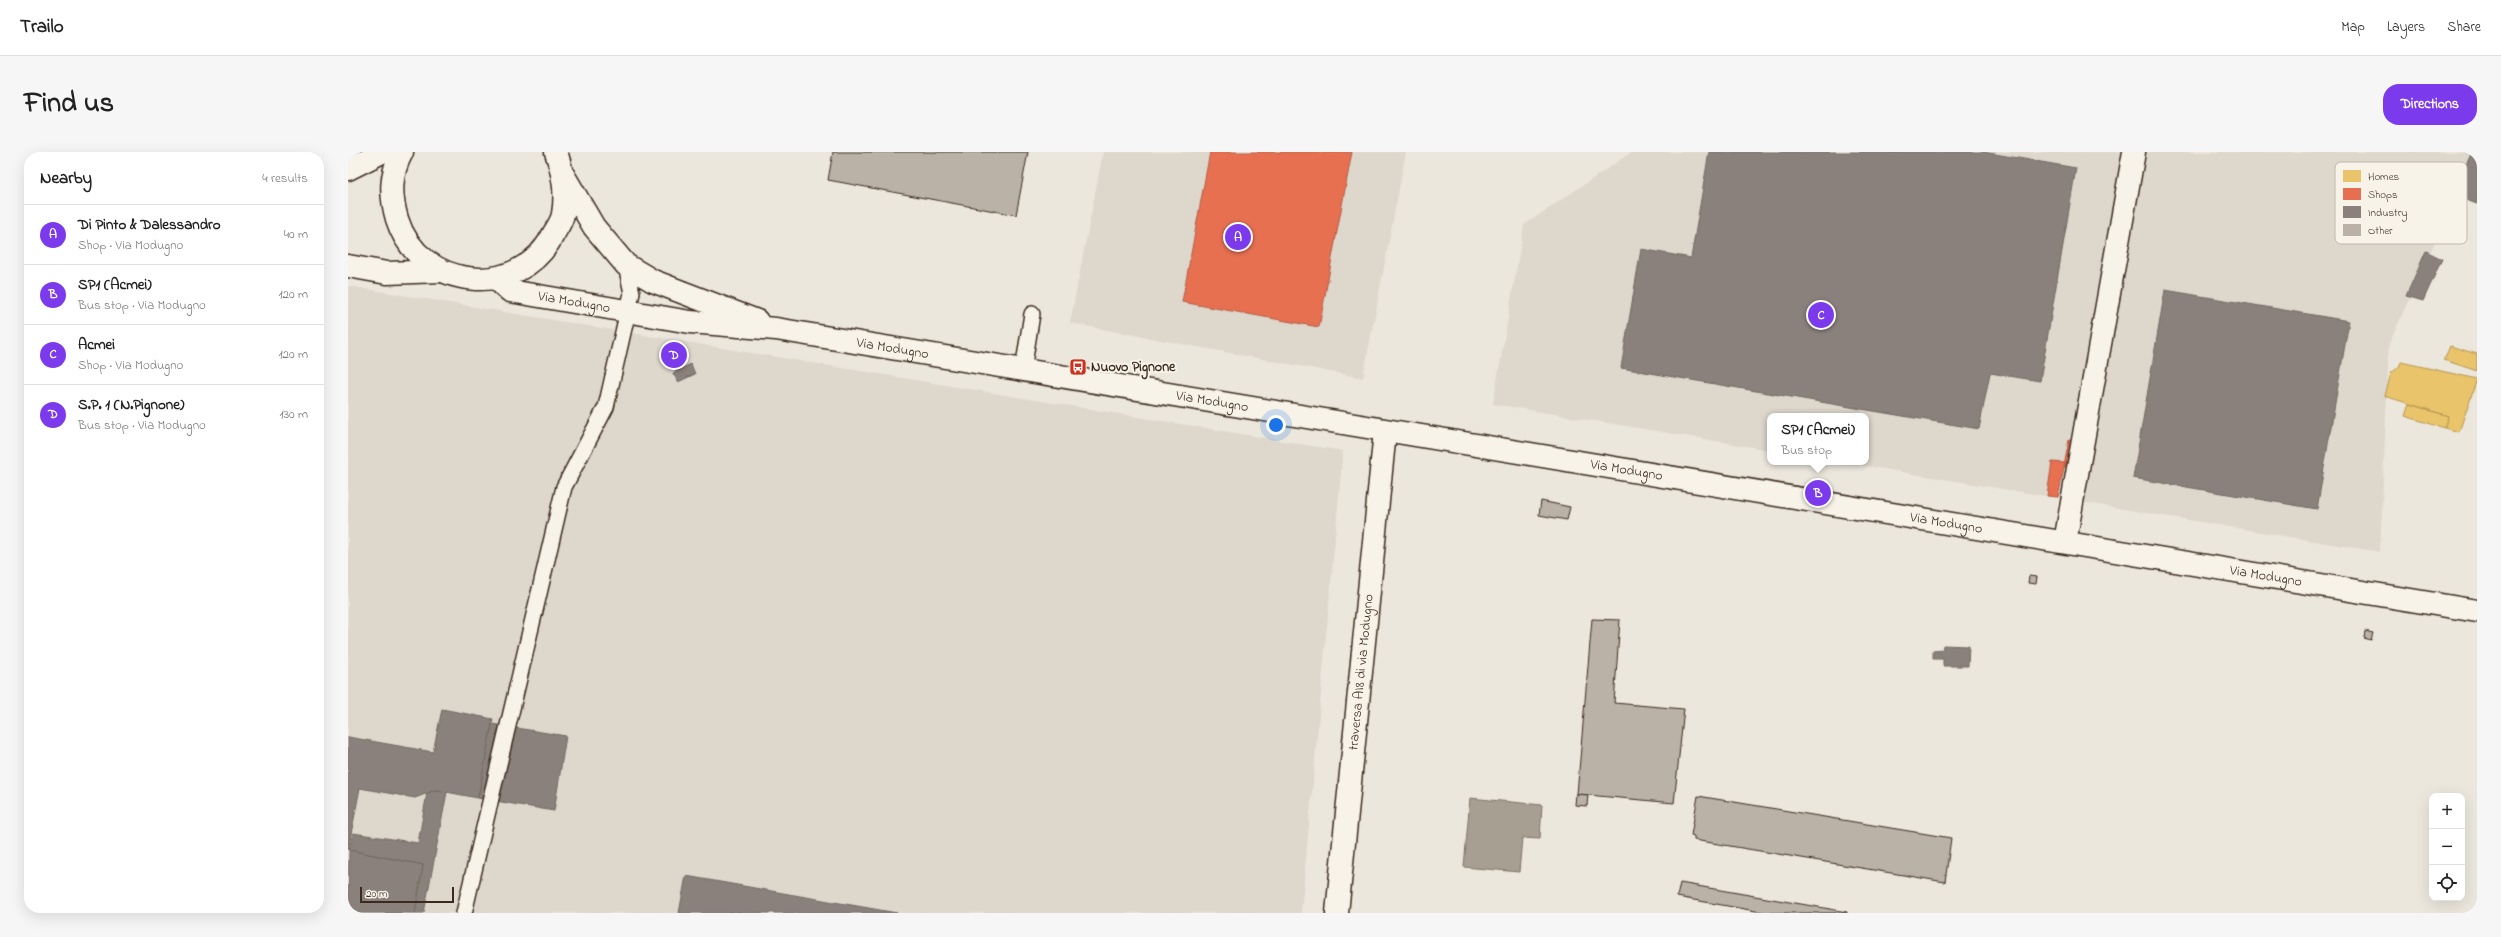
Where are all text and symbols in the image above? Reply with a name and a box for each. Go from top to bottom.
text: Trailo [20,14,64,41]
text: Map [2341,17,2365,38]
text: Layers [2387,17,2425,38]
text: Share [2447,17,2481,38]
text: Find us [24,84,114,125]
button: Directions [2383,84,2477,125]
legend [2335,162,2467,244]
text: Nearby [40,166,92,191]
text: 4 results [262,169,308,188]
text: Homes [2368,169,2400,185]
text: Shops [2368,187,2398,203]
text: Industry [2368,205,2407,222]
text: Di Pinto & Dalessandro [78,214,221,236]
pin: A [1225,222,1251,252]
text: Other [2368,223,2393,239]
text: A [49,225,57,244]
text: 40 m [284,225,308,244]
text: Shop · Via Modugno [78,236,183,255]
text: SP1 (Acmei) [78,274,152,296]
text: B [49,285,57,304]
text: 120 m [278,285,308,304]
street label: Via Modugno [535,285,612,319]
text: Bus stop · Via Modugno [78,296,206,315]
pin: C [1808,300,1834,330]
street label: Via Modugno [854,332,930,365]
text: Acmei [78,334,115,356]
pin: D [661,340,687,370]
text: C [49,345,57,364]
text: 120 m [278,345,308,364]
text: Shop · Via Modugno [78,356,183,375]
bus stop icon: Nuovo Pignone [1068,357,1088,377]
place label: Nuovo Pignone [1091,357,1176,380]
street label: Via Modugno [1174,385,1250,418]
text: S.P. 1 (N.Pignone) [78,394,184,416]
text: D [48,405,58,424]
text: 130 m [280,405,308,424]
popup [1767,413,1869,465]
your location [1266,415,1286,435]
text: Bus stop · Via Modugno [78,416,206,435]
text: SP1 (Acmei) [1781,419,1855,441]
text: Bus stop [1781,441,1832,460]
street label: Via Modugno [1588,454,1664,486]
pin: B [1805,478,1831,508]
street label: Via Modugno [1908,507,1984,539]
street label: Via Modugno [2227,560,2304,592]
street label: traversa AI8 di via Modugno [1343,593,1379,751]
map controls [2429,793,2465,901]
button: + [2429,793,2465,829]
button: − [2429,829,2465,865]
button: locate [2429,865,2465,901]
scale bar [360,885,454,904]
text: 20 m [366,886,388,902]

